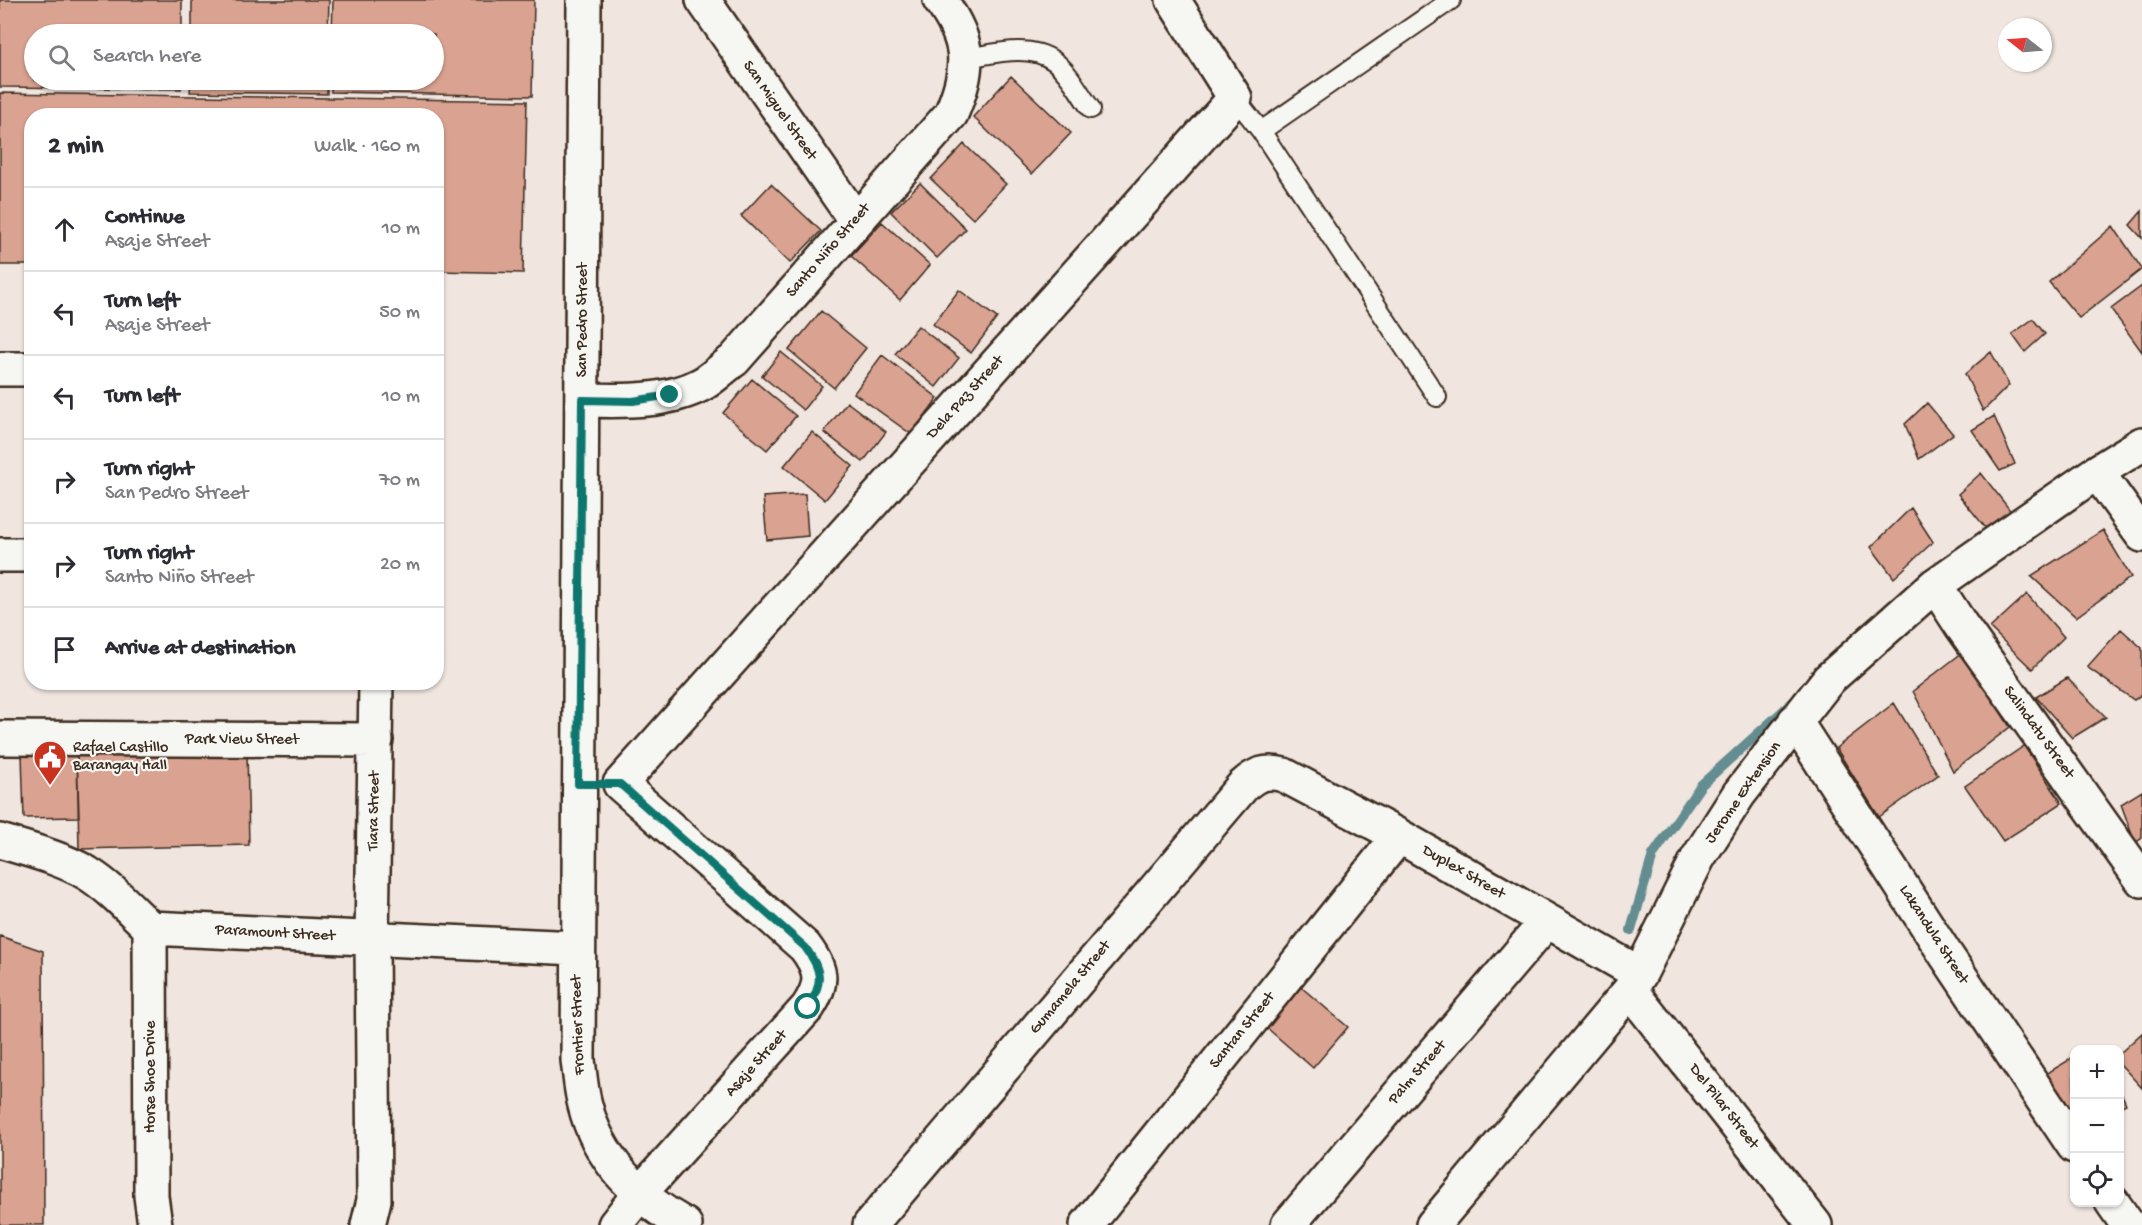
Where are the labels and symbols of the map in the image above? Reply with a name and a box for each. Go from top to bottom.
north arrow [1998,18,2052,72]
street label: San Miguel Street [738,58,821,166]
street label: Santo Niño Street [783,199,876,302]
street label: San Pedro Street [574,261,593,377]
street label: Dela Paz Street [923,351,1010,445]
route end [656,381,682,407]
street label: Salindatu Street [1998,683,2079,784]
street label: Park View Street [184,731,300,750]
street label: Jerome Extension [1702,738,1786,848]
public building icon: Rafael Castillo Barangay Hall [32,739,68,786]
place label: Rafael Castillo Barangay Hall [72,739,168,776]
street label: Tiara Street [365,770,385,852]
street label: Duplex Street [1417,841,1509,905]
street label: Lakandula Street [1894,882,1973,989]
street label: Paramount Street [214,921,337,947]
street label: Gumamela Street [1026,936,1117,1039]
street label: Frontier Street [568,973,590,1076]
street label: Santan Street [1206,988,1281,1073]
route start [794,993,820,1019]
street label: Horse Shoe Drive [142,1020,161,1133]
street label: Asaje Street [722,1025,793,1101]
street label: Palm Street [1384,1036,1452,1110]
street label: Del Pilar Street [1683,1060,1763,1155]

